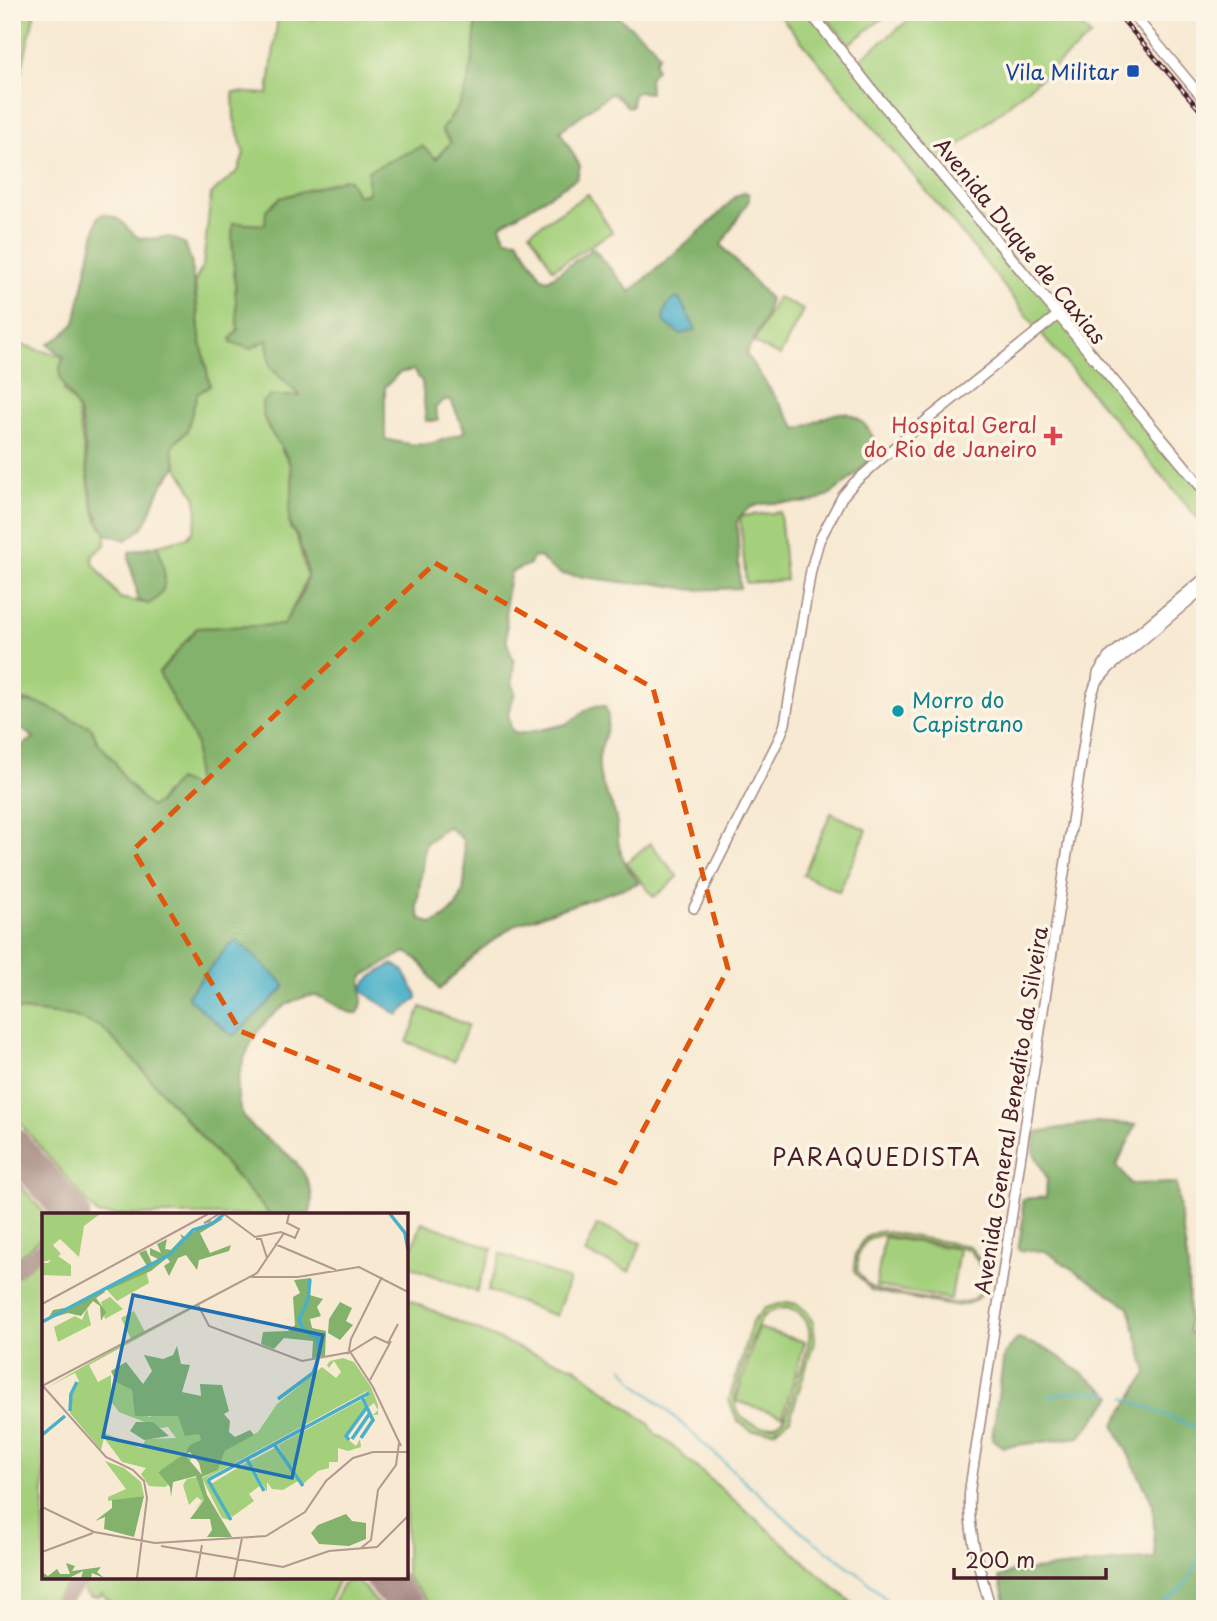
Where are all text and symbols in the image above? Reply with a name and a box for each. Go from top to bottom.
place label: Vila Militar [1005,55,1120,87]
marker: Vila Militar [1125,63,1141,79]
street label: Avenida Duque de Caxias [927,130,1115,350]
place label: Hospital Geral do Rio de Janeiro [864,408,1037,464]
marker: Hospital Geral do Rio de Janeiro [1043,426,1063,446]
place label: Morro do Capistrano [912,683,1023,739]
marker: Morro do Capistrano [890,703,906,719]
street label: Avenida General Benedito da Silveira [965,923,1055,1296]
district label: PARAQUEDISTA [772,1139,982,1174]
inset map [42,1213,408,1579]
scale bar [954,1537,1107,1581]
text: 200 m [965,1543,1035,1575]

